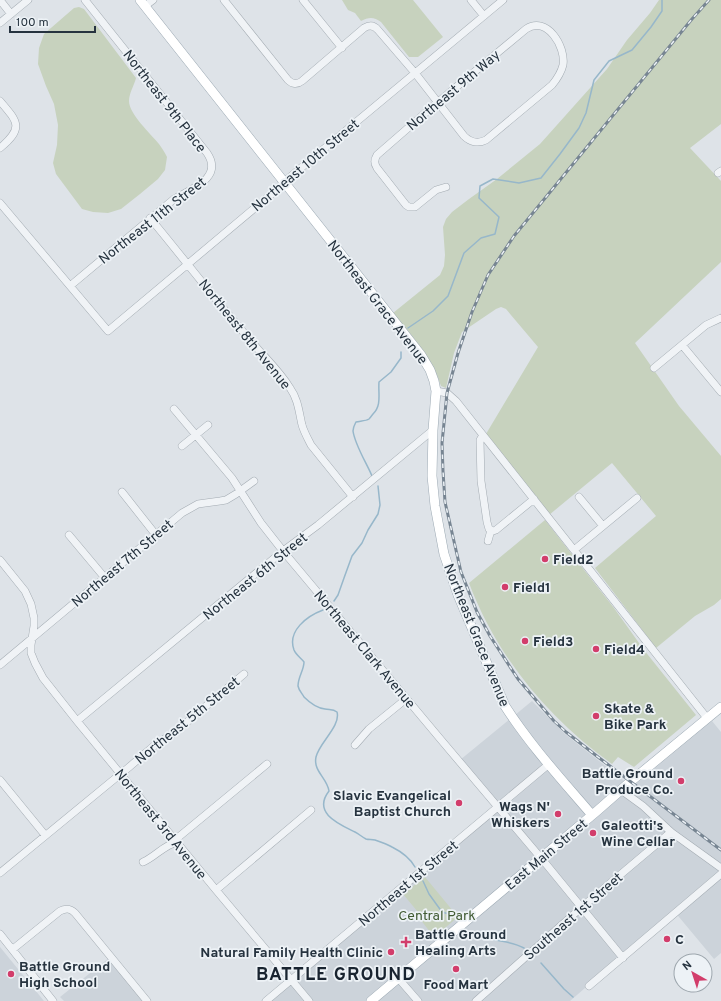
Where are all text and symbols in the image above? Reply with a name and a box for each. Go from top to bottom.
scale bar [10,8,95,34]
text: 100 m [16,15,49,31]
street label: Northeast 9th Place [118,47,209,157]
street label: Northeast 9th Way [404,47,504,135]
street label: Northeast 10th Street [249,116,363,216]
street label: Northeast 11th Street [96,174,210,268]
street label: Northeast Grace Avenue [323,237,431,368]
street label: Northeast 8th Avenue [194,276,294,394]
street label: Northeast 7th Street [69,517,177,612]
street label: Northeast 6th Street [200,530,312,624]
place label: Field2 [553,552,594,569]
marker: Field2 [540,554,550,564]
street label: Northeast Grace Avenue [439,562,512,710]
place label: Field1 [513,580,551,597]
marker: Field1 [500,582,510,592]
street label: Northeast Clark Avenue [309,587,418,712]
place label: Field3 [533,634,573,651]
marker: Field3 [520,636,530,646]
place label: Field4 [604,642,645,659]
marker: Field4 [591,644,601,654]
street label: Northeast 5th Street [132,674,244,769]
place label: Skate & Bike Park [604,701,667,734]
marker: Skate & Bike Park [591,711,601,721]
street label: Northeast 3rd Avenue [110,766,210,884]
place label: Battle Ground Produce Co. [582,766,673,799]
marker: Battle Ground Produce Co. [676,776,686,786]
place label: Slavic Evangelical Baptist Church [333,788,451,821]
marker: Slavic Evangelical Baptist Church [454,798,464,808]
place label: Wags N' Whiskers [491,799,550,832]
marker: Wags N' Whiskers [553,809,563,819]
street label: East Main Street [502,816,592,894]
place label: Galeotti's Wine Cellar [601,818,675,851]
marker: Galeotti's Wine Cellar [588,828,598,838]
street label: Northeast 1st Street [356,838,462,931]
street label: Southeast 1st Street [521,870,627,965]
park label: Central Park [398,908,476,925]
place label: Battle Ground Healing Arts [415,927,506,960]
place label: C [675,932,684,949]
marker: C [662,934,672,944]
marker: Battle Ground Healing Arts [400,936,412,948]
place label: Natural Family Health Clinic [200,945,383,962]
marker: Natural Family Health Clinic [386,947,396,957]
north arrow [673,953,713,993]
text: N [680,958,695,974]
place label: Battle Ground High School [19,959,110,992]
district label: BATTLE GROUND [256,964,416,987]
marker: Food Mart [451,964,461,974]
marker: Battle Ground High School [6,969,16,979]
place label: Food Mart [423,977,489,994]

